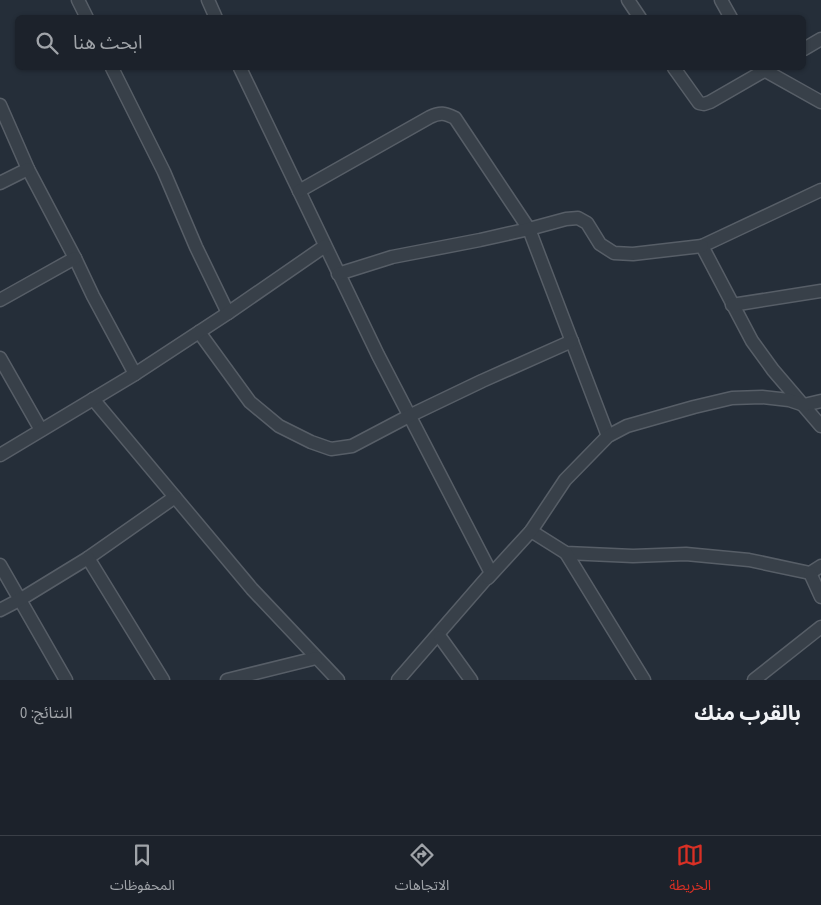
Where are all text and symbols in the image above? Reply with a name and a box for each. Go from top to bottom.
search box [15,15,806,70]
icon: search [33,29,61,57]
text: ابحث هنا [73,30,142,54]
text: بالقرب منك [694,699,801,726]
text: النتائج: 0 [20,702,73,722]
tab: المحفوظات [110,841,175,900]
tab: الاتجاهات [395,841,449,900]
tab: الخريطة [669,841,711,900]

